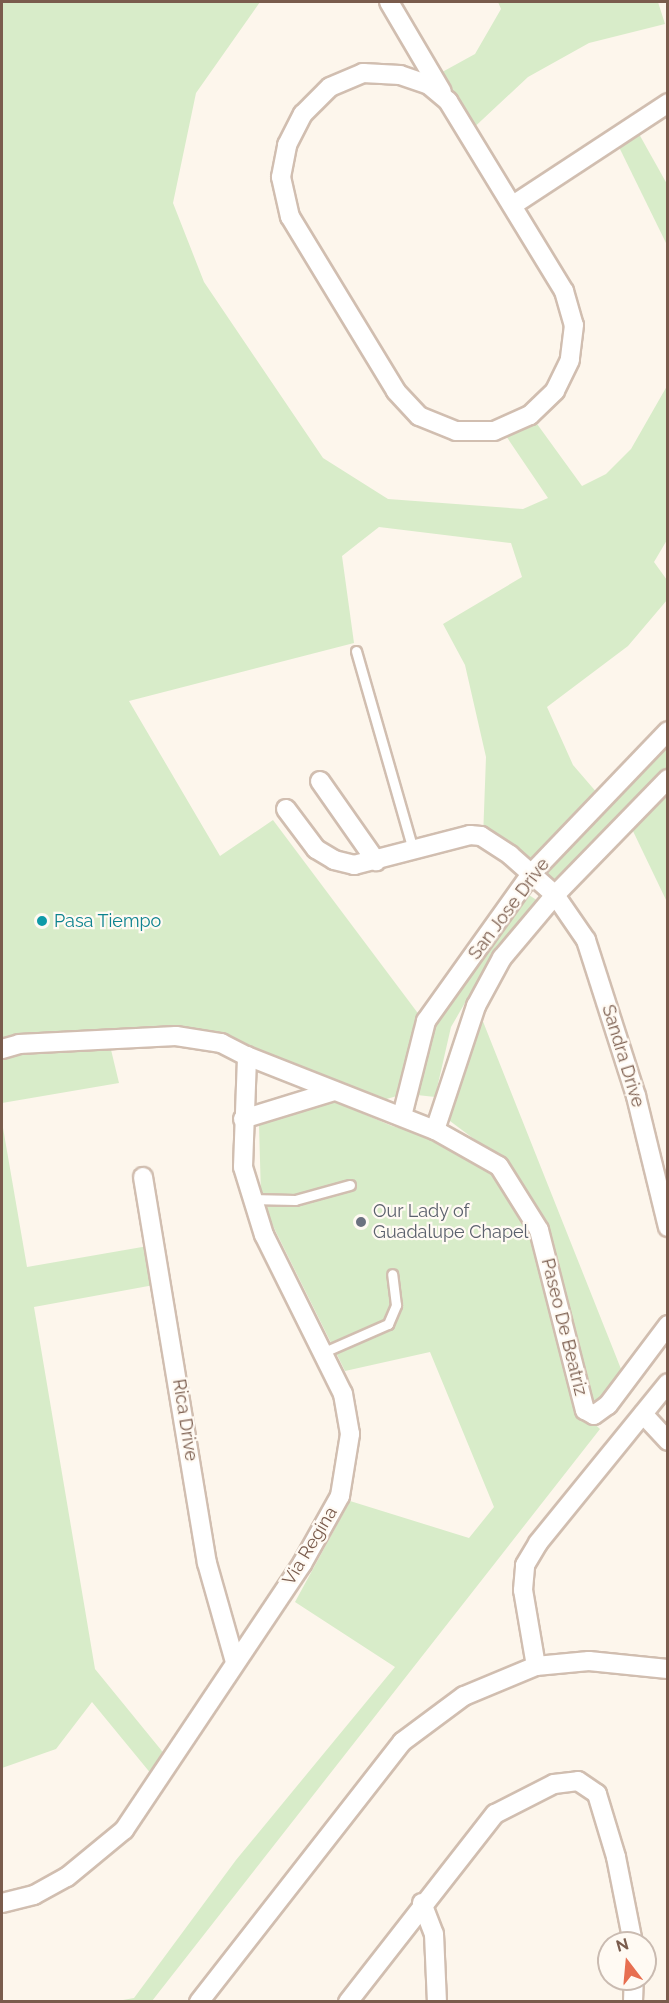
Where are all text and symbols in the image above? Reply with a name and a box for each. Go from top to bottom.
street label: San Jose Drive [464,854,554,964]
place label: Pasa Tiempo [54,910,162,932]
marker: Pasa Tiempo [35,914,49,928]
street label: Sandra Drive [597,1002,649,1110]
place label: Our Lady of Guadalupe Chapel [373,1201,528,1244]
marker: Our Lady of Guadalupe Chapel [354,1215,368,1229]
street label: Paseo De Beatriz [536,1256,592,1398]
street label: Rica Drive [168,1377,202,1463]
street label: Via Regina [278,1503,342,1589]
north arrow [597,1931,657,1991]
text: N [614,1934,631,1956]

